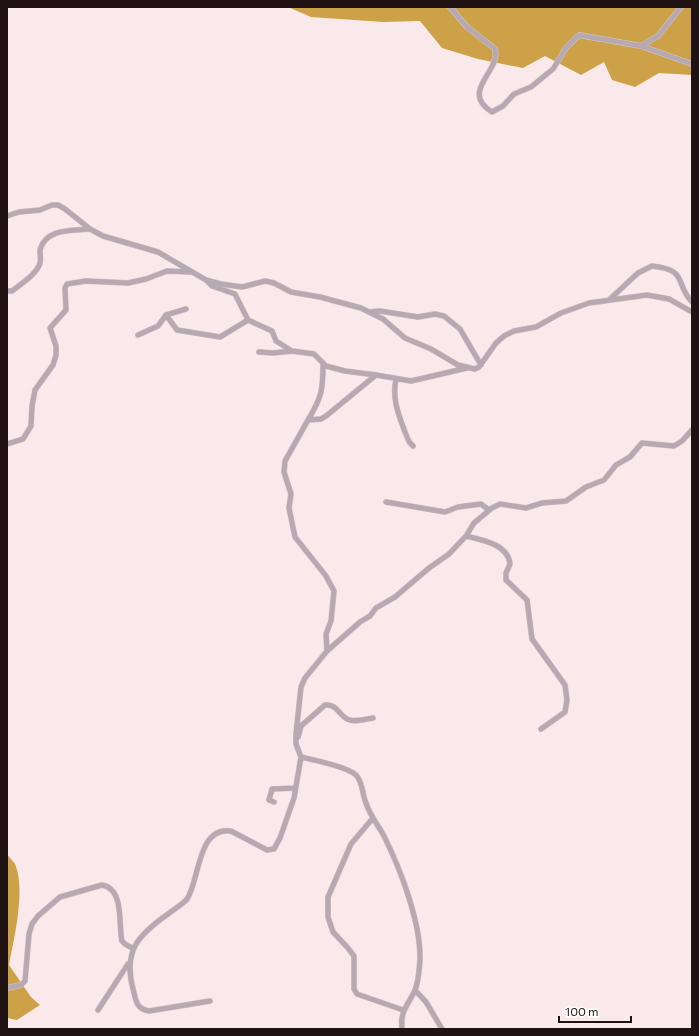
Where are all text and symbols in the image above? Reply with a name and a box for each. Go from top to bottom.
scale bar [559,998,631,1024]
text: 100 m [565,1004,599,1018]

